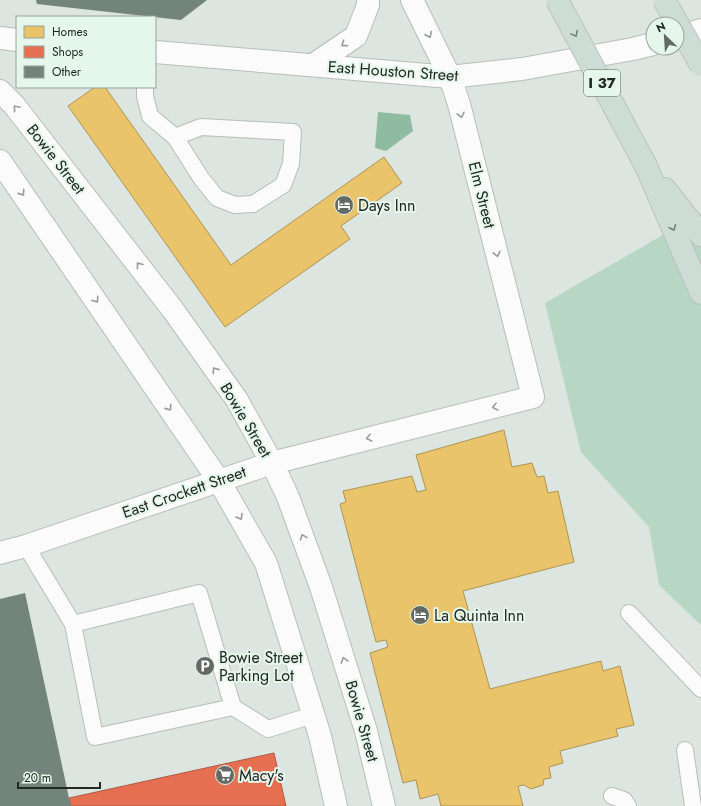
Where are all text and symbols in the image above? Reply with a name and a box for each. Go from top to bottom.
legend [16,16,156,88]
north arrow [645,16,685,56]
text: N [653,18,668,36]
text: Homes [52,23,88,41]
one-way arrow [570,30,578,37]
one-way arrow [424,31,432,38]
one-way arrow [341,39,348,47]
text: Shops [52,43,83,61]
street label: East Houston Street [327,55,459,87]
text: Other [52,63,82,81]
road number: I 37 [584,70,620,96]
one-way arrow [14,106,21,113]
one-way arrow [457,111,465,118]
street label: Bowie Street [21,119,91,199]
street label: Elm Street [463,159,501,231]
one-way arrow [17,189,25,196]
hotel icon: Days Inn [333,194,355,216]
place label: Days Inn [358,194,416,217]
one-way arrow [668,223,676,231]
one-way arrow [492,251,500,257]
one-way arrow [136,263,143,270]
one-way arrow [91,296,98,303]
one-way arrow [213,367,220,374]
street label: Bowie Street [215,378,277,462]
one-way arrow [492,402,499,411]
one-way arrow [164,403,171,410]
one-way arrow [366,434,372,442]
street label: East Crockett Street [119,460,249,524]
one-way arrow [235,513,242,520]
one-way arrow [299,533,308,540]
hotel icon: La Quinta Inn [409,604,431,626]
place label: La Quinta Inn [434,604,524,627]
place label: Bowie Street Parking Lot [219,646,303,687]
parking icon: Bowie Street Parking Lot [194,655,216,677]
one-way arrow [340,657,349,664]
street label: Bowie Street [339,678,385,765]
scale bar [18,764,100,790]
supermarket icon: Macy's [214,764,236,786]
place label: Macy's [239,764,284,787]
text: 20 m [24,769,51,787]

